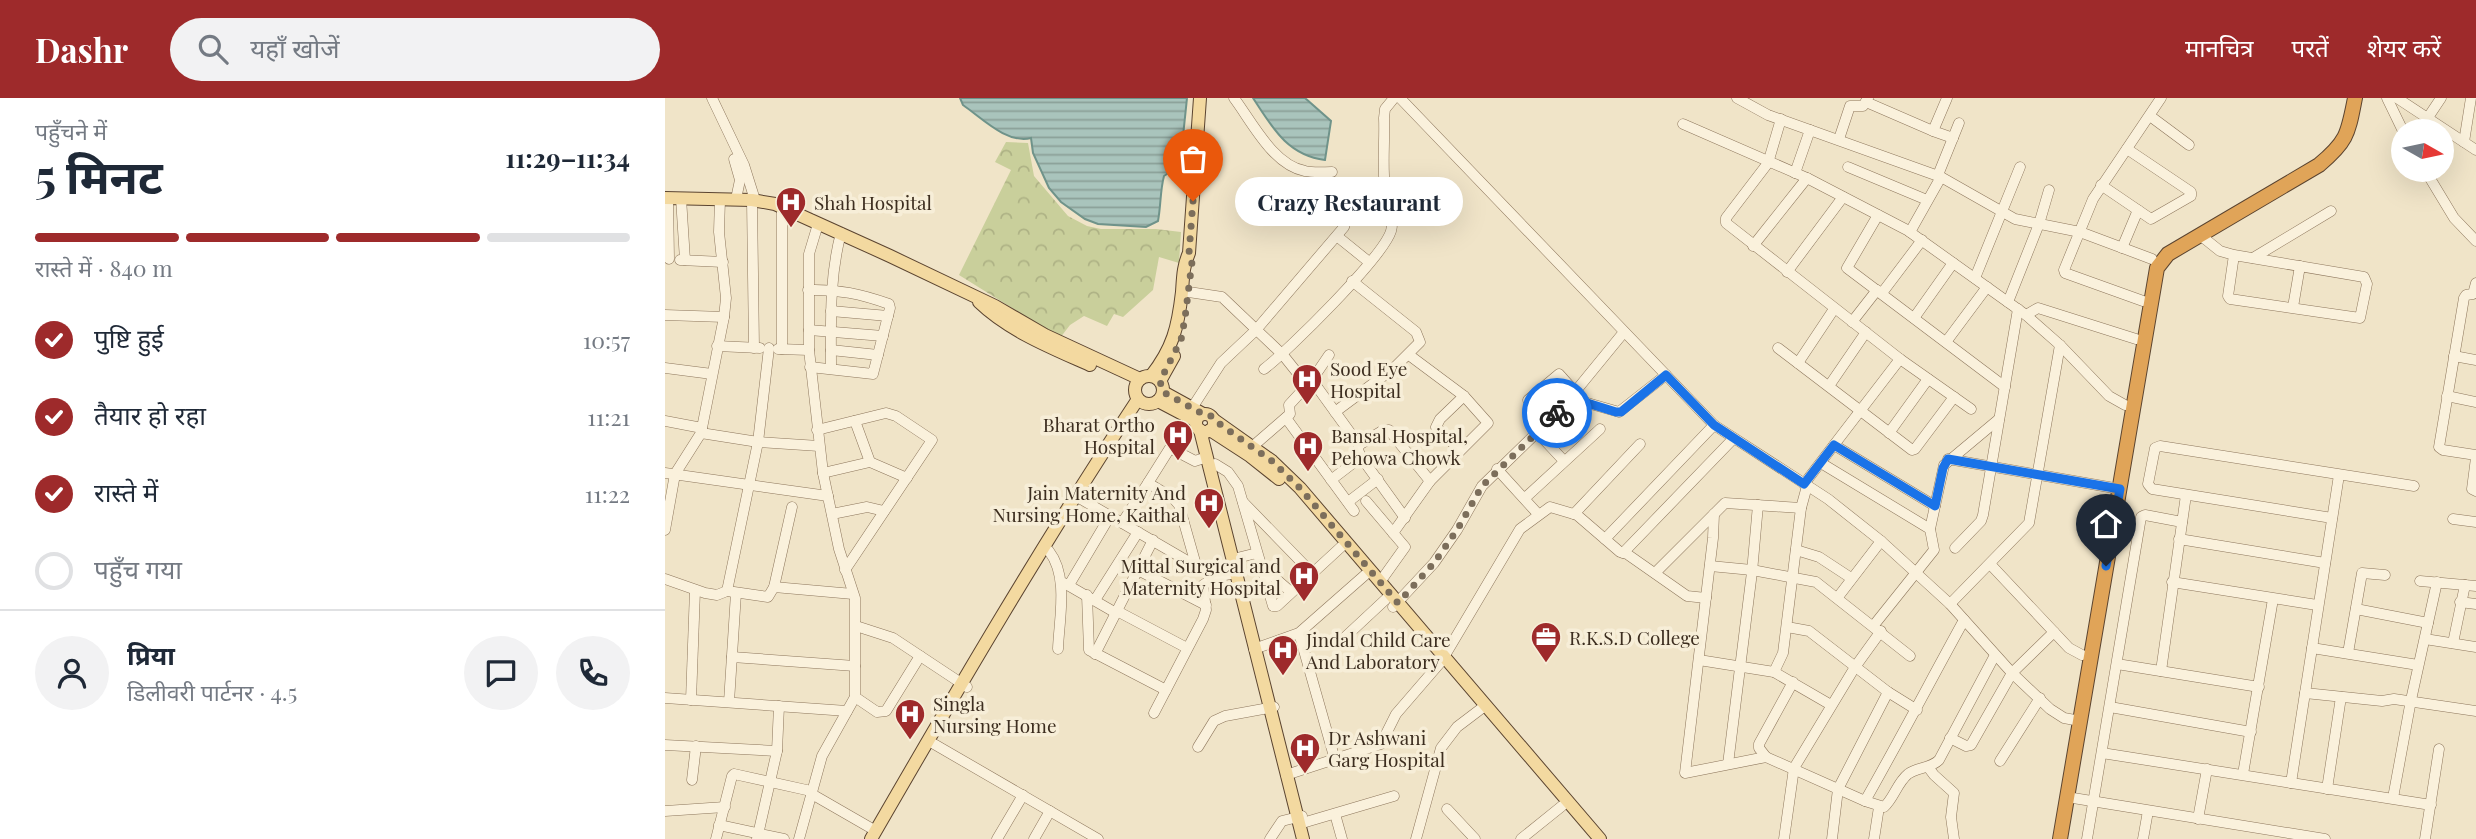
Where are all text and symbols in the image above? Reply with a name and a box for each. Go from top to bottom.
search box [170,18,660,81]
text: Dashr [35,27,128,71]
icon: search [194,30,232,68]
text: यहाँ खोजें [250,30,340,65]
text: मानचित्र [2185,31,2254,63]
text: परतें [2292,31,2329,63]
text: शेयर करें [2367,31,2441,63]
text: पहुँचने में [35,115,107,146]
north arrow [2391,119,2453,182]
map controls [2391,119,2454,182]
pin [1163,129,1223,201]
text: 11:29–11:34 [505,140,630,175]
icon: bag [1174,140,1212,178]
text: 5 मिनट [35,144,163,206]
callout: Crazy Restaurant [1235,176,1463,226]
hospital icon: Shah Hospital [774,185,808,229]
text: Crazy Restaurant [1257,186,1441,217]
place label: Shah Hospital [814,189,933,215]
text: रास्ते में · 840 m [35,252,173,283]
text: पुष्टि हुई [94,320,164,355]
icon: check [35,321,73,359]
text: 10:57 [583,324,630,355]
place label: Sood Eye Hospital [1330,355,1407,403]
hospital icon: Sood Eye Hospital [1290,362,1324,406]
courier [1522,378,1592,448]
icon: bike [1538,394,1576,432]
text: तैयार हो रहा [94,397,206,432]
icon: check [35,398,73,436]
text: 11:21 [587,401,630,432]
place label: Bharat Ortho Hospital [1043,411,1156,459]
hospital icon: Bharat Ortho Hospital [1161,418,1195,462]
place label: Bansal Hospital, Pehowa Chowk [1331,422,1468,470]
hospital icon: Bansal Hospital, Pehowa Chowk [1291,429,1325,473]
text: रास्ते में [94,474,158,509]
icon: check [35,475,73,513]
text: 11:22 [585,478,630,509]
place label: Jain Maternity And Nursing Home, Kaithal [993,479,1187,527]
hospital icon: Jain Maternity And Nursing Home, Kaithal [1192,486,1226,530]
pin [2076,494,2136,566]
icon: home [2087,505,2125,543]
text: पहुँच गया [94,551,182,586]
place label: Mittal Surgical and Maternity Hospital [1121,552,1282,600]
hospital icon: Mittal Surgical and Maternity Hospital [1287,559,1321,603]
office icon: R.K.S.D College [1529,620,1563,664]
place label: R.K.S.D College [1569,624,1700,650]
place label: Jindal Child Care And Laboratory [1305,626,1451,674]
hospital icon: Jindal Child Care And Laboratory [1266,633,1300,677]
button: person [35,636,109,710]
button: chat [464,636,538,710]
button: phone [556,636,630,710]
text: प्रिया [127,637,175,672]
text: डिलीवरी पार्टनर · 4.5 [127,676,297,707]
place label: Singla Nursing Home [933,690,1057,738]
hospital icon: Singla Nursing Home [893,697,927,741]
place label: Dr Ashwani Garg Hospital [1328,724,1446,772]
hospital icon: Dr Ashwani Garg Hospital [1288,731,1322,775]

